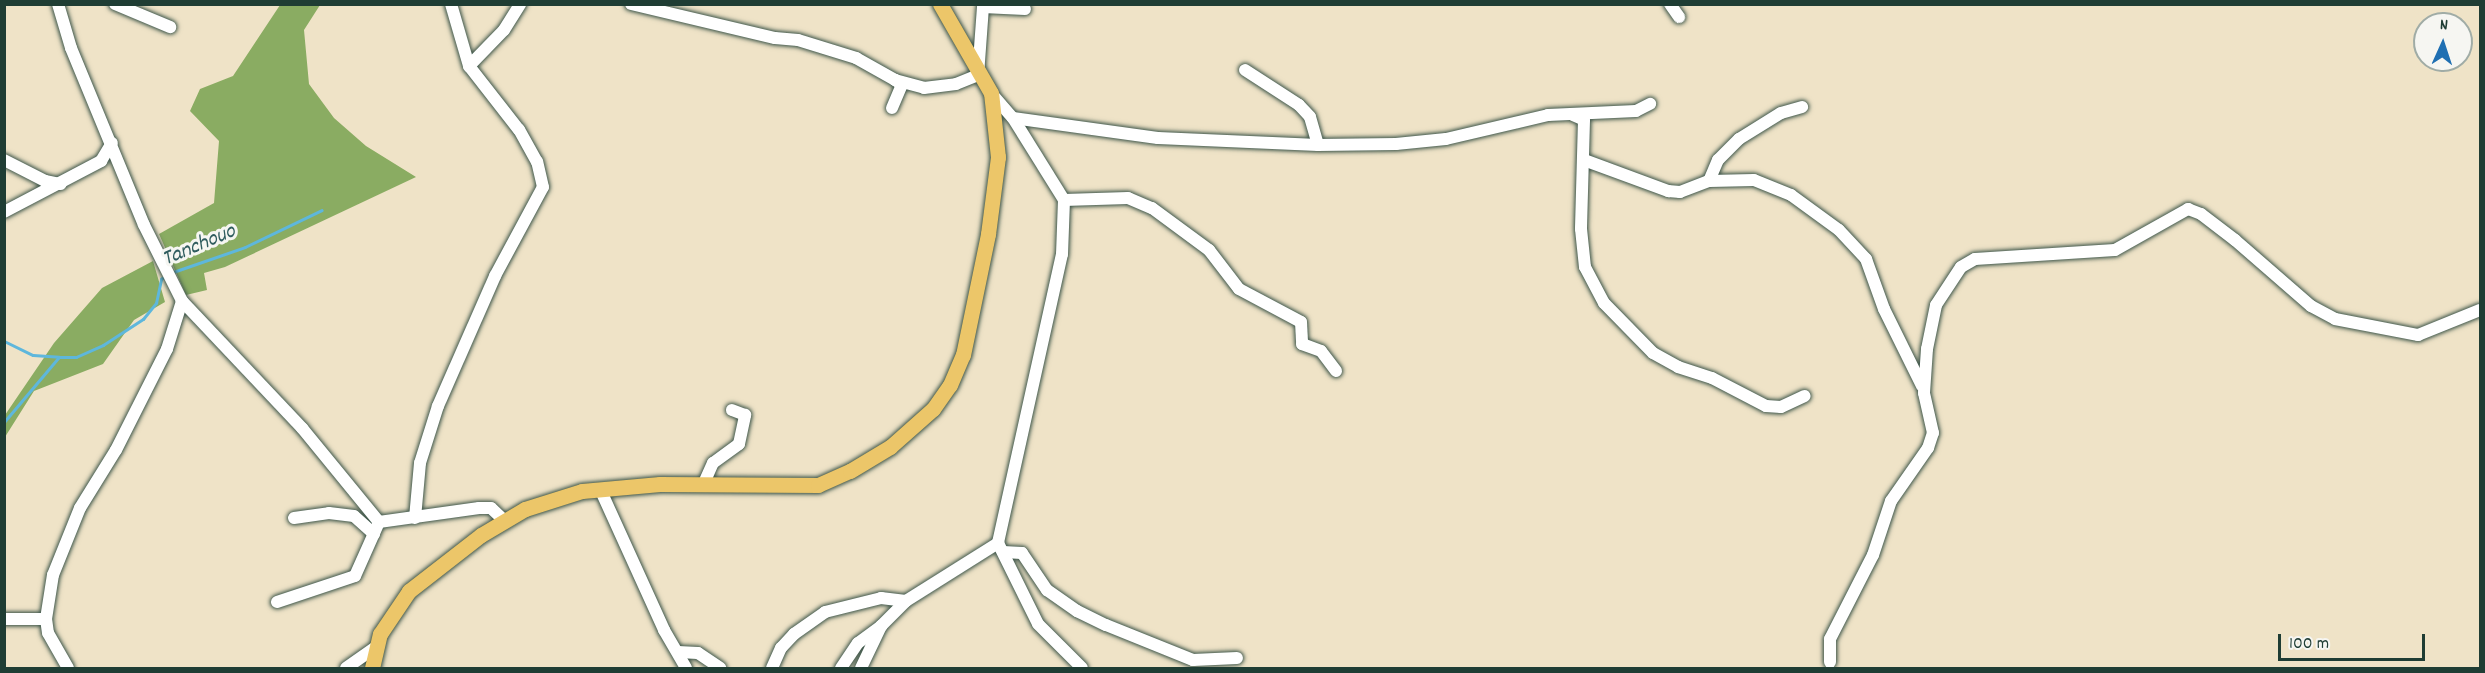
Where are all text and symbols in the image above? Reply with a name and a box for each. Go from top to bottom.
north arrow [2413,12,2473,72]
text: N [2439,14,2448,37]
water label: Tanchouo [158,219,240,273]
scale bar [2281,622,2428,660]
text: 100 m [2289,632,2329,657]

